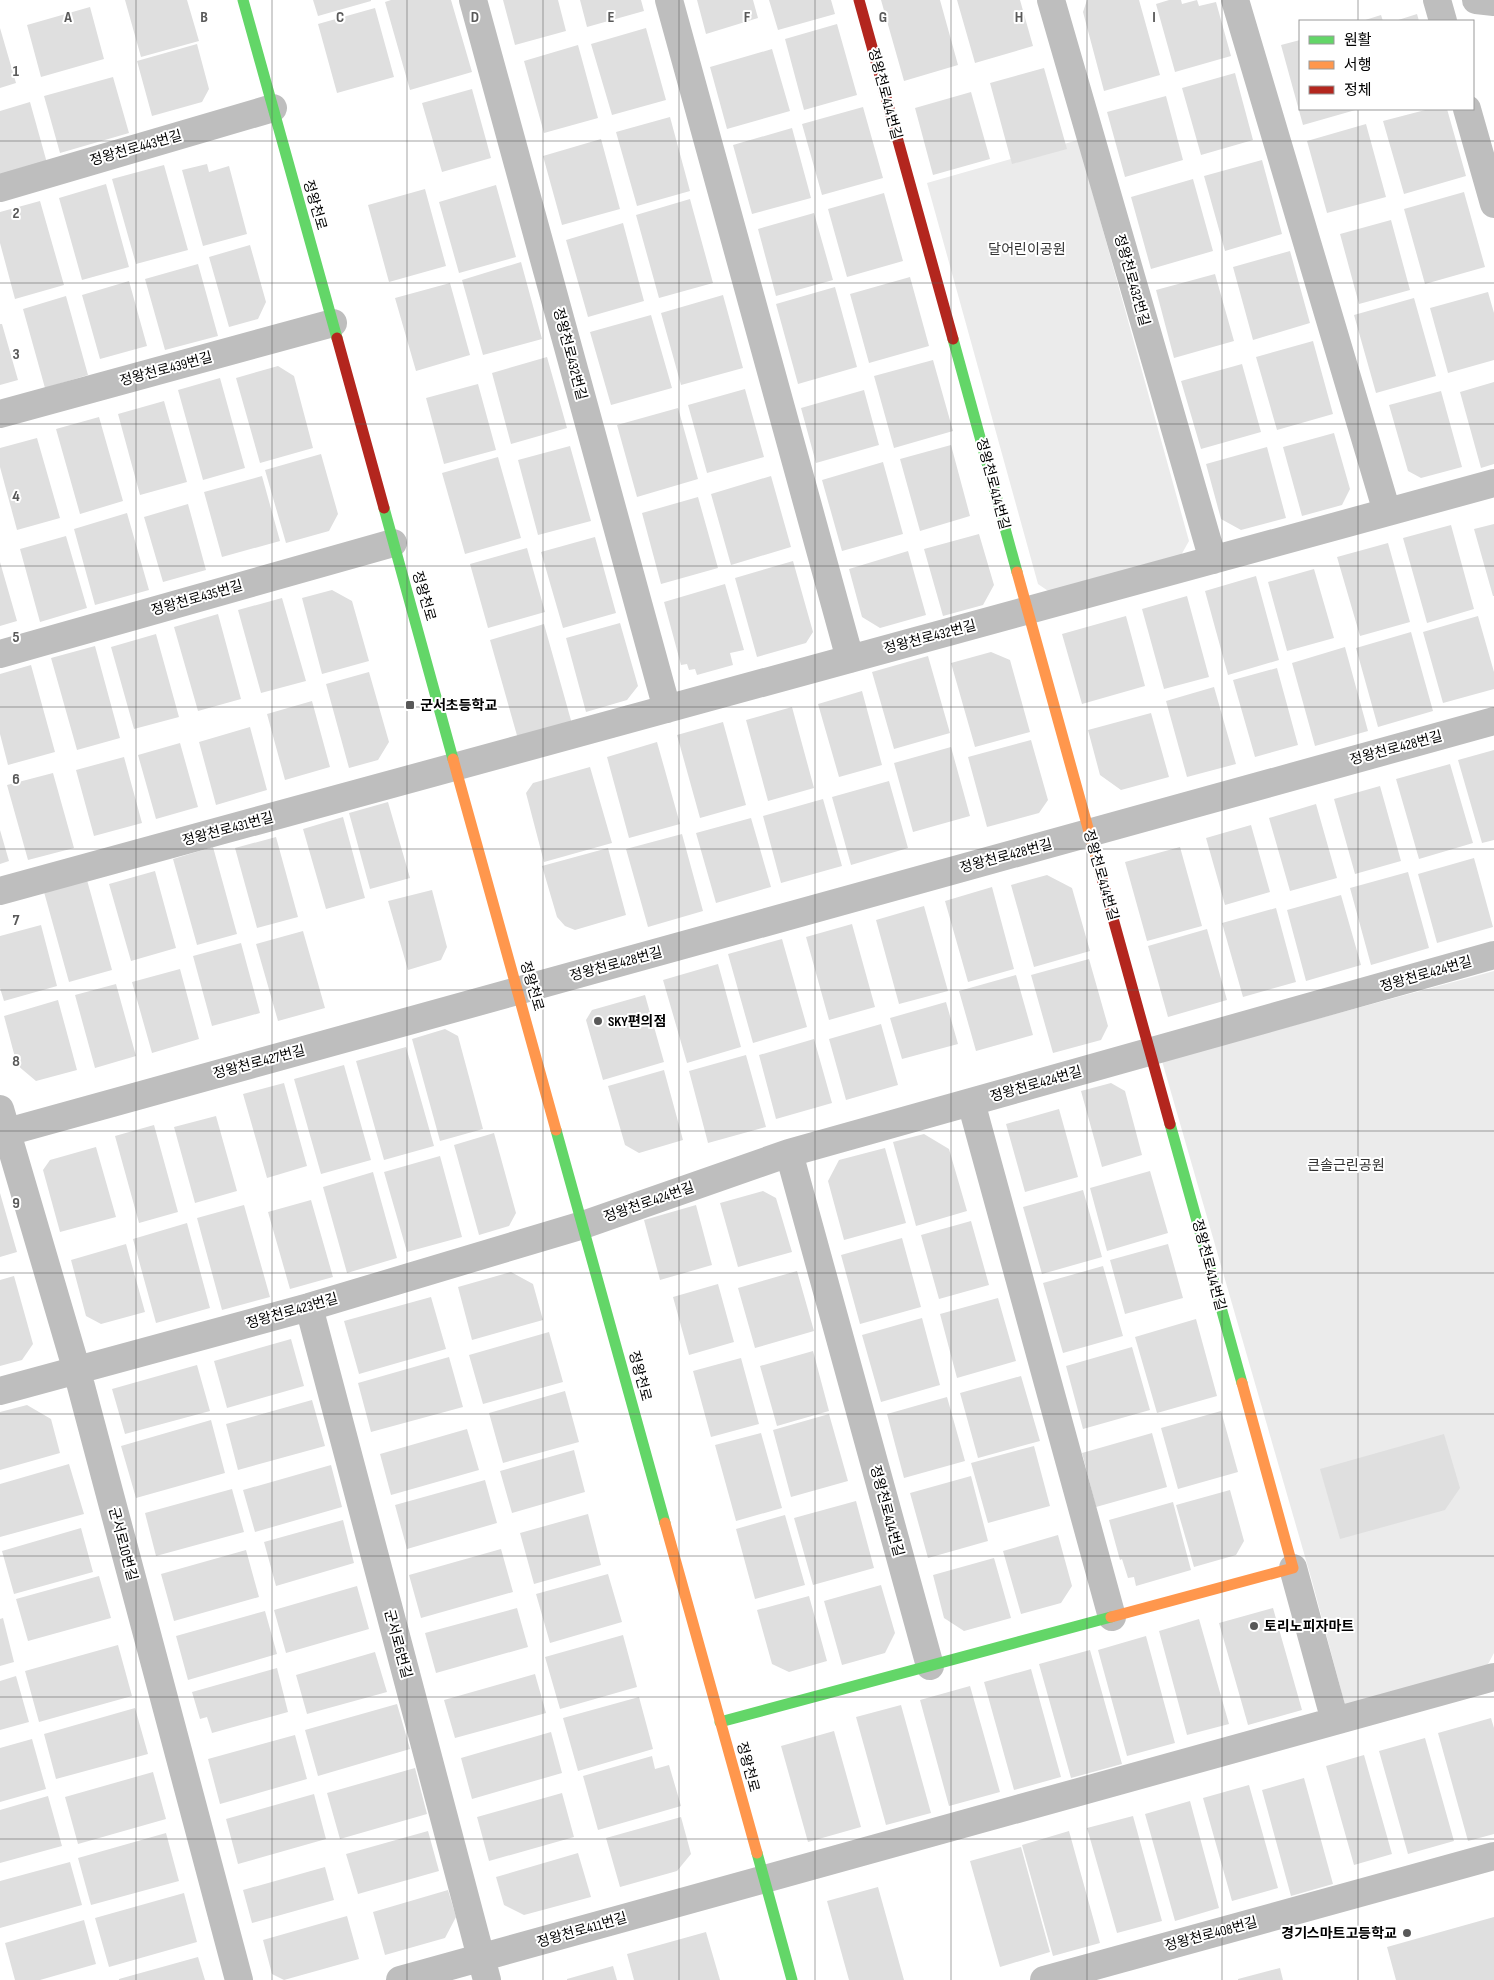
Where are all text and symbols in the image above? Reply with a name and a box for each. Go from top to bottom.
text: A [63,8,72,27]
text: B [200,8,208,27]
text: C [336,8,344,27]
text: D [471,8,479,27]
text: E [608,8,615,27]
text: F [744,8,751,27]
text: G [879,8,887,27]
text: H [1015,8,1023,27]
text: I [1152,8,1156,27]
legend [1299,20,1474,110]
text: 원활 [1344,31,1372,50]
street label: 정왕천로414번길 [865,46,905,142]
text: 서행 [1344,56,1372,75]
text: 1 [13,62,20,81]
text: 정체 [1344,81,1372,100]
street label: 정왕천로443번길 [88,127,184,169]
street label: 정왕천로 [300,178,330,232]
text: 2 [12,204,20,223]
street label: 정왕천로432번길 [1111,232,1153,328]
park label: 달어린이공원 [988,241,1066,258]
street label: 정왕천로432번길 [550,306,590,402]
text: 3 [12,345,20,364]
street label: 정왕천로439번길 [118,348,214,390]
street label: 정왕천로414번길 [973,436,1013,532]
text: 4 [12,487,20,506]
street label: 정왕천로 [409,569,439,623]
street label: 정왕천로435번길 [149,577,245,619]
street label: 정왕천로432번길 [882,617,978,657]
text: 5 [12,628,20,647]
place label: 군서초등학교 [420,697,497,714]
marker: 군서초등학교 [404,699,416,711]
street label: 정왕천로428번길 [1348,727,1444,769]
text: 6 [12,770,20,789]
street label: 정왕천로431번길 [180,809,276,849]
street label: 정왕천로414번길 [1080,828,1122,922]
street label: 정왕천로428번길 [958,835,1054,877]
text: 7 [13,911,20,930]
street label: 정왕천로428번길 [568,943,664,985]
street label: 정왕천로424번길 [1378,953,1474,995]
street label: 정왕천로 [517,959,547,1013]
place label: SKY편의점 [608,1013,666,1030]
marker: SKY편의점 [592,1015,604,1027]
street label: 정왕천로427번길 [211,1042,307,1082]
text: 8 [12,1052,20,1071]
street label: 정왕천로424번길 [988,1063,1084,1105]
park label: 큰솔근린공원 [1307,1157,1385,1174]
street label: 정왕천로424번길 [601,1179,697,1225]
text: 9 [12,1194,20,1213]
street label: 정왕천로414번길 [1189,1217,1229,1313]
street label: 정왕천로423번길 [244,1290,340,1332]
street label: 정왕천로 [625,1349,655,1403]
street label: 정왕천로414번길 [867,1463,907,1559]
street label: 군서로10번길 [105,1505,141,1583]
street label: 군서로6번길 [381,1608,415,1680]
place label: 토리노피자마트 [1264,1618,1354,1635]
marker: 토리노피자마트 [1248,1620,1260,1632]
street label: 정왕천로 [733,1740,763,1794]
street label: 정왕천로411번길 [535,1909,629,1951]
street label: 정왕천로408번길 [1163,1913,1259,1955]
place label: 경기스마트고등학교 [1281,1925,1397,1942]
marker: 경기스마트고등학교 [1401,1927,1413,1939]

